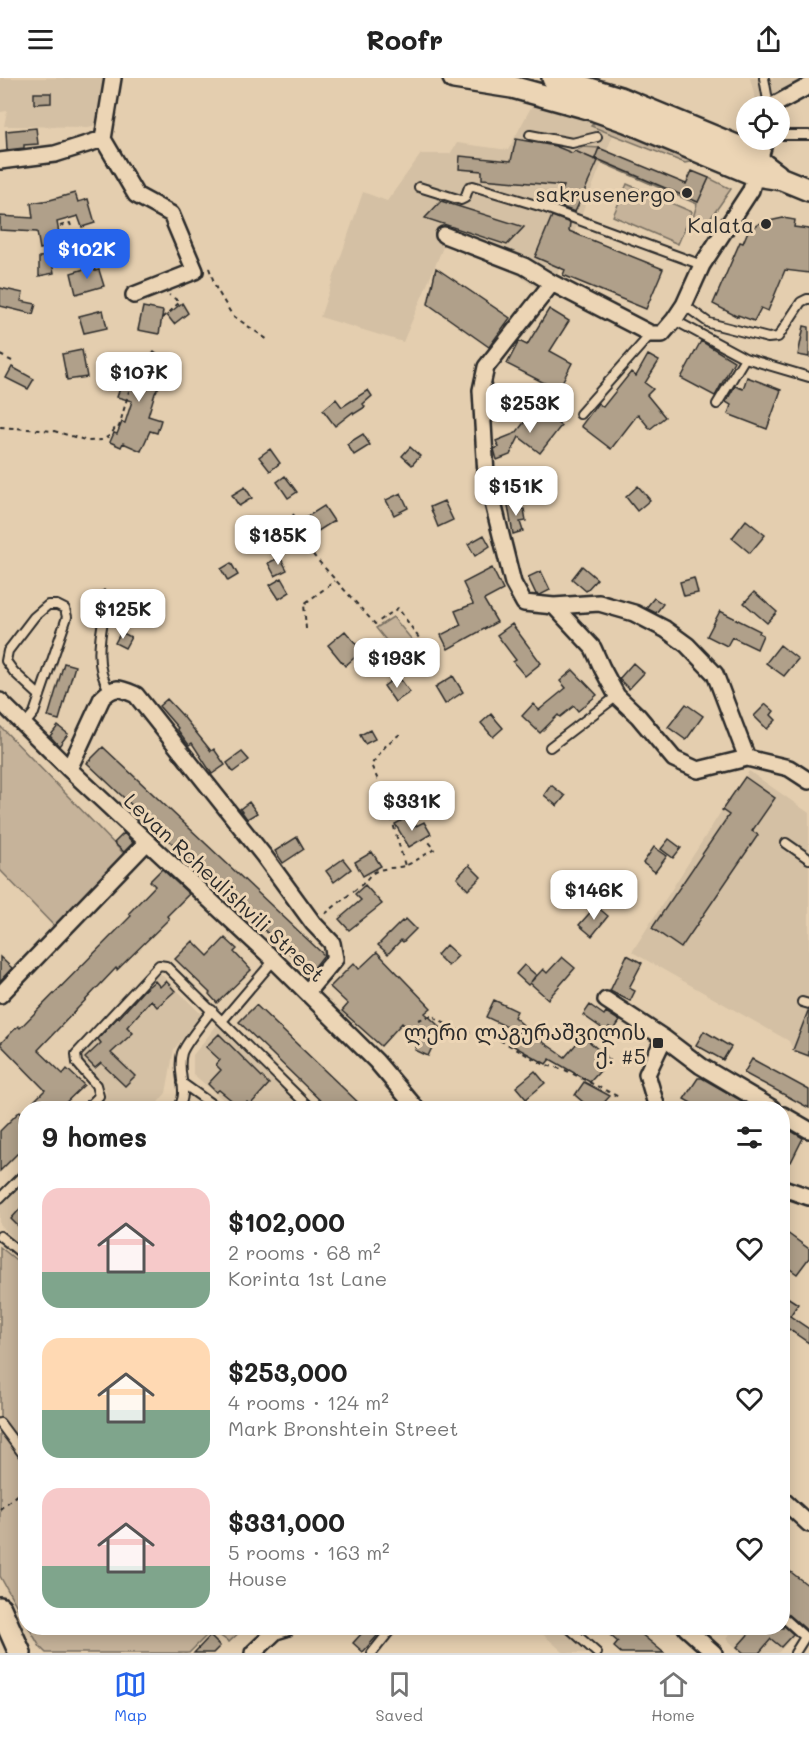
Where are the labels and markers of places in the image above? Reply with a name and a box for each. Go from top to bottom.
place label: sakrusenergo [536,180,675,207]
marker: sakrusenergo [680,186,694,200]
place label: Kalata [687,211,754,238]
marker: Kalata [759,217,773,231]
pin: $102K [45,229,129,280]
pin: $107K [97,352,181,403]
pin: $253K [488,383,572,434]
pin: $151K [474,466,558,517]
pin: $185K [236,515,320,566]
pin: $125K [81,589,165,640]
pin: $193K [355,638,439,689]
pin: $331K [370,781,454,832]
pin: $146K [552,870,636,921]
place label: ლერი ლაგურაშვილის ქ. #5 [404,1018,646,1069]
marker: ლერი ლაგურაშვილის ქ. #5 [651,1036,665,1050]

